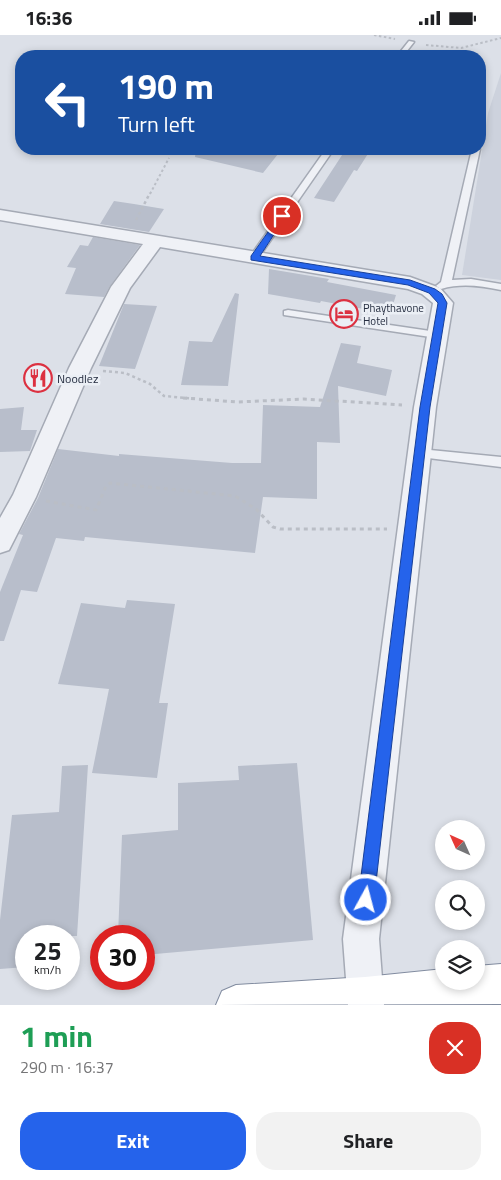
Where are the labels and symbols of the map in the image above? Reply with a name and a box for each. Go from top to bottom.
pin [261,195,303,237]
hotel icon: Phaythavone Hotel [329,299,359,329]
place label: Phaythavone Hotel [363,300,424,329]
restaurant icon: Noodlez [23,363,53,393]
place label: Noodlez [57,369,98,388]
north arrow [435,820,485,870]
position arrow [339,873,391,925]
speed limit sign: 30 [90,925,155,990]

